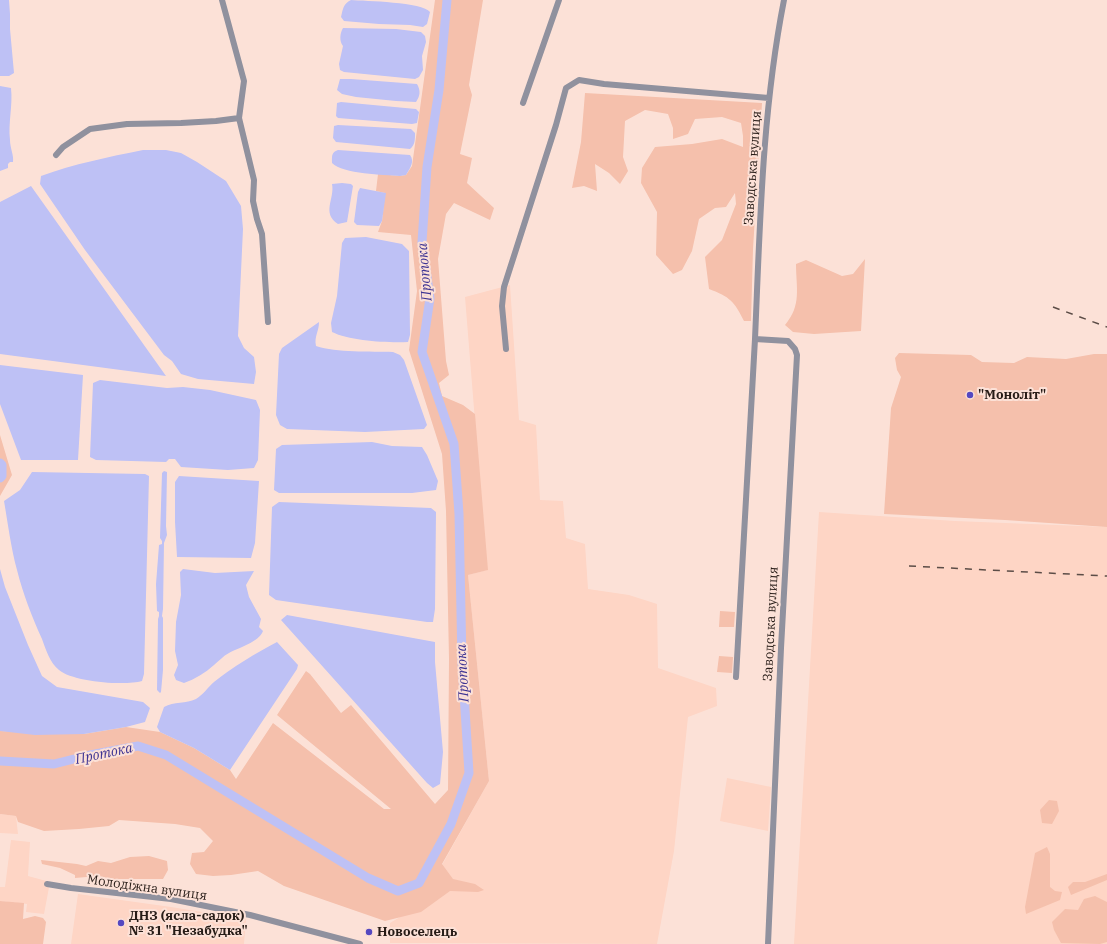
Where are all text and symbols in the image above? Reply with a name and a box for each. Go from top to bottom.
street label: Заводська вулиця [741,110,765,226]
water label: Протока [414,242,436,302]
place label: "Моноліт" [978,387,1046,403]
marker: "Моноліт" [965,390,975,400]
street label: Заводська вулиця [760,566,782,682]
water label: Протока [453,643,473,703]
water label: Протока [74,740,134,768]
street label: Молодіжна вулиця [86,872,208,904]
place label: ДНЗ (ясла-садок) № 31 "Незабудка" [129,908,248,939]
marker: ДНЗ (ясла-садок) № 31 "Незабудка" [116,918,126,928]
place label: Новоселець [377,924,457,940]
marker: Новоселець [364,927,374,937]

